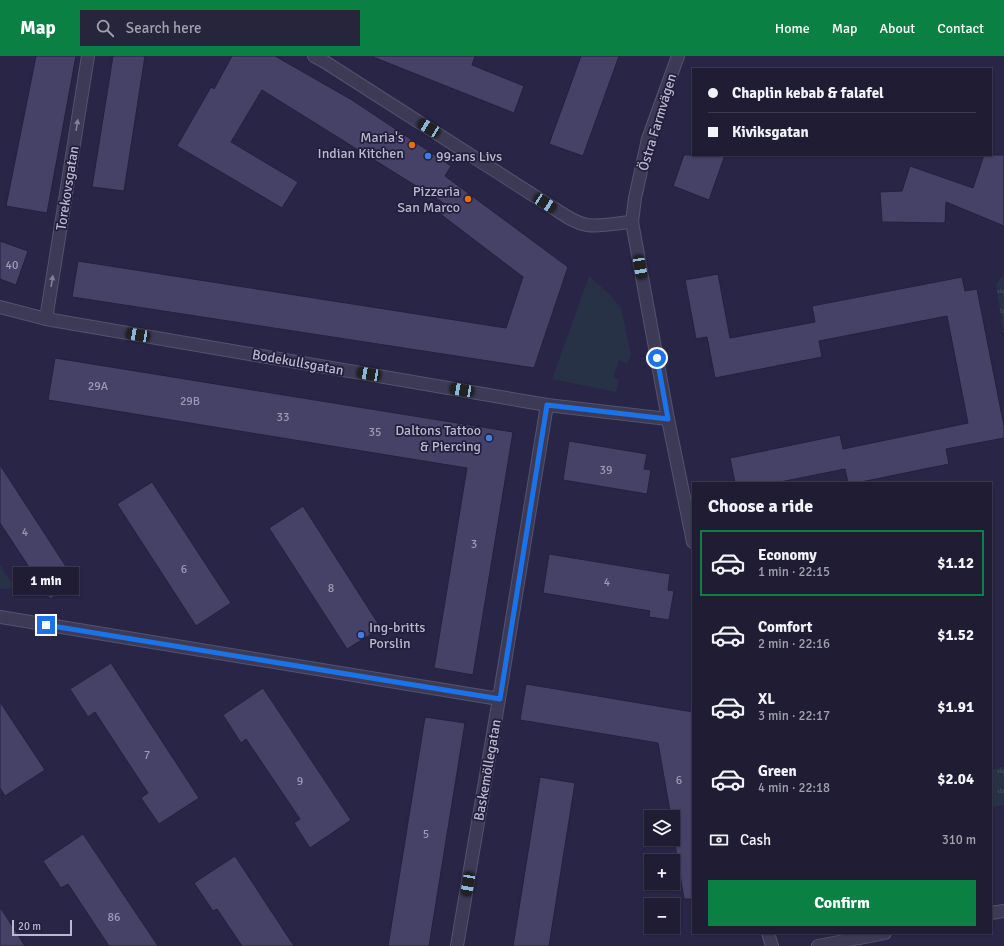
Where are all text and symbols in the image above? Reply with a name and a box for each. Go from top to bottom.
search box [80,10,360,46]
text: Map [20,16,56,40]
icon: search [94,17,116,39]
text: Search here [126,19,201,37]
text: Home [775,20,810,37]
text: Map [832,20,857,37]
text: About [879,20,915,37]
text: Contact [937,20,984,37]
street label: Östra Farmvägen [635,71,680,173]
text: Chaplin kebab & falafel [732,84,884,102]
car [416,117,442,139]
one-way arrow [74,119,80,131]
text: Kiviksgatan [732,123,809,141]
place label: Maria's Indian Kitchen [318,129,404,162]
marker: Maria's Indian Kitchen [407,140,417,150]
street label: Torekovsgatan [52,145,83,232]
place label: 99:ans Livs [436,148,502,165]
marker: 99:ans Livs [423,151,433,161]
place label: Pizzeria San Marco [397,183,460,216]
car [532,191,558,215]
marker: Pizzeria San Marco [463,194,473,204]
car [632,254,648,280]
house number: 40 [6,258,18,273]
one-way arrow [49,275,55,287]
car [125,327,151,343]
street label: Bodekullsgatan [251,346,345,379]
route start [648,349,666,367]
car [356,366,382,382]
house number: 29A [88,379,109,394]
car [449,382,475,398]
house number: 29B [180,394,200,409]
house number: 33 [277,410,289,425]
place label: Daltons Tattoo & Piercing [395,422,481,455]
house number: 35 [369,425,381,440]
marker: Daltons Tattoo & Piercing [484,433,494,443]
house number: 39 [600,463,612,478]
text: Choose a ride [708,495,813,517]
house number: 4 [22,525,29,540]
house number: 3 [471,537,477,552]
icon: car [710,545,746,581]
text: Economy [758,546,817,564]
text: $1.12 [937,554,974,572]
house number: 6 [181,562,187,577]
text: 1 min · 22:15 [758,564,830,580]
callout: 1 min [13,567,79,595]
text: 1 min [30,573,62,589]
house number: 4 [604,575,611,590]
house number: 8 [328,581,334,596]
route end [37,616,55,634]
icon: car [710,617,746,653]
text: Comfort [758,618,812,636]
place label: Ing-britts Porslin [369,619,425,652]
text: $1.52 [937,626,974,644]
marker: Ing-britts Porslin [356,630,366,640]
text: 2 min · 22:16 [758,636,830,652]
icon: car [710,689,746,725]
text: XL [758,690,775,708]
text: $1.91 [937,698,974,716]
text: 3 min · 22:17 [758,708,830,724]
street label: Baskemöllegatan [470,718,505,822]
house number: 7 [144,748,150,763]
icon: car [710,761,746,797]
text: Green [758,762,797,780]
text: $2.04 [937,770,974,788]
house number: 6 [676,773,682,788]
house number: 9 [297,774,303,789]
text: 4 min · 22:18 [758,780,830,796]
map controls [644,810,680,934]
button: layers [644,810,680,846]
house number: 5 [423,827,429,842]
icon: cash [708,829,730,851]
text: Cash [740,831,771,849]
text: 310 m [942,832,976,848]
button: + [644,854,680,890]
car [460,871,476,897]
button: Confirm [708,880,976,926]
button: − [644,898,680,934]
house number: 86 [108,910,120,925]
scale bar [12,918,72,937]
text: 20 m [18,920,41,933]

